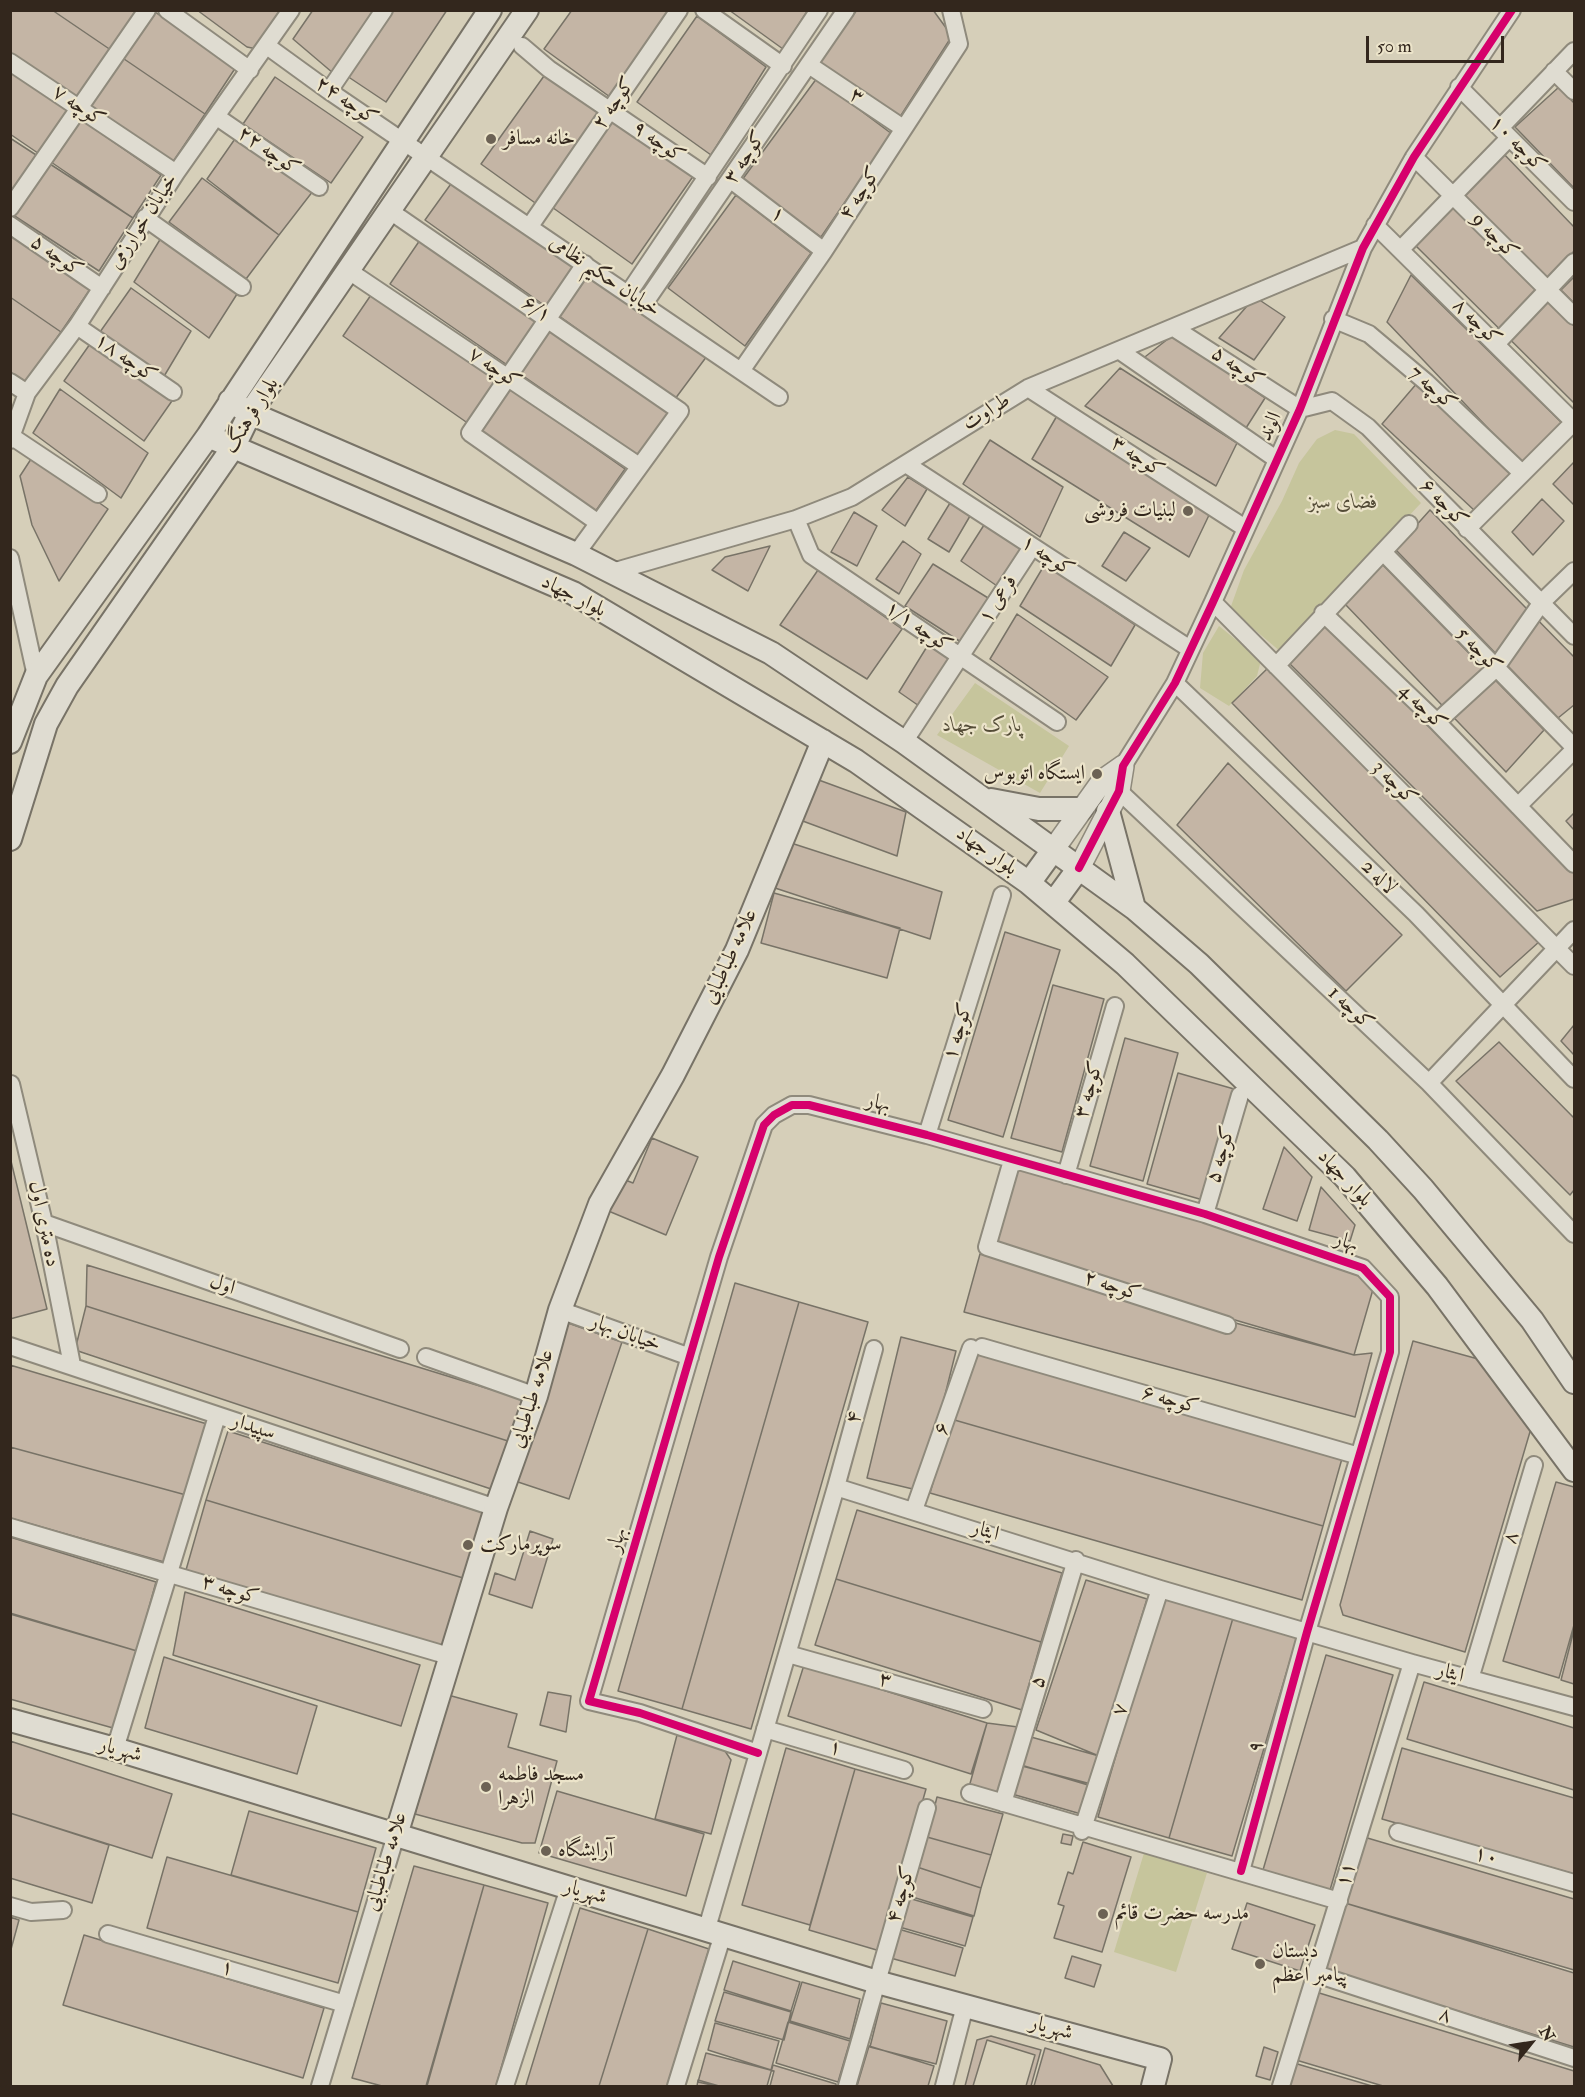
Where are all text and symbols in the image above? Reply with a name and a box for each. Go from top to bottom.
scale bar [1369,24,1507,62]
text: 50 m [1377,35,1412,58]
street label: کوچه ۲۴ [310,72,382,132]
street label: کوچه ۲ [588,73,642,135]
street label: کوچه ۷ [47,80,109,134]
street label: ۳ [844,83,868,111]
street label: کوچه ۱۰ [1483,111,1551,179]
street label: کوچه ۹ [627,116,689,170]
street label: کوچه ۲۲ [232,121,304,183]
place label: خانه مسافر [503,126,575,152]
street label: کوچه ۳ [719,127,773,189]
marker: خانه مسافر [484,132,498,146]
street label: کوچه ۴ [835,163,887,225]
street label: خیابان خوارزمی [104,169,184,275]
street label: ۱ [765,201,789,229]
street label: کوچه 9 [1465,208,1523,266]
street label: کوچه ۵ [25,230,87,284]
street label: خیابان حکیم نظامی [544,231,664,323]
street label: ۶/۱ [517,291,555,329]
street label: کوچه ۸ [1446,294,1506,352]
street label: کوچه ۱۸ [89,328,161,390]
street label: کوچه ۵ [1206,341,1268,395]
street label: کوچه ۷ [463,342,525,396]
street label: کوچه 7 [1403,361,1461,417]
street label: بلوار فرهنگ [219,373,285,459]
street label: طراوت [958,389,1016,437]
street label: الوند [1253,408,1289,446]
street label: کوچه ۳ [1106,432,1168,484]
street label: کوچه ۶ [1414,474,1472,534]
park label: فضای سبز [1308,490,1378,516]
place label: لبنیات فروشی [1084,498,1176,524]
marker: لبنیات فروشی [1181,504,1195,518]
street label: کوچه ۱ [1016,531,1078,583]
street label: بلوار جهاد [536,570,610,624]
street label: فرعی ۱ [974,571,1024,629]
street label: کوچه ۱/۱ [879,596,957,660]
street label: کوچه 5 [1450,622,1506,680]
street label: کوچه 4 [1393,679,1451,737]
park label: پارک جهاد [942,713,1022,739]
street label: کوچه 3 [1366,756,1422,812]
place label: ایستگاه اتوبوس [984,761,1085,787]
marker: ایستگاه اتوبوس [1090,767,1104,781]
street label: بلوار جهاد [950,822,1022,882]
street label: لاله 2 [1355,855,1401,901]
street label: علامه طباطبایی [698,905,764,1009]
street label: کوچه 1 [1322,981,1378,1037]
street label: کوچه ۱ [938,1000,980,1064]
street label: کوچه ۳ [1070,1058,1110,1122]
street label: بهار [863,1089,893,1119]
street label: کوچه ۵ [1202,1123,1242,1187]
street label: بلوار جهاد [1311,1145,1377,1213]
street label: ده متری اول [22,1179,64,1269]
street label: بهار [1330,1227,1362,1259]
street label: کوچه ۲ [1080,1266,1144,1308]
street label: اول [206,1270,238,1302]
street label: خیابان بهار [586,1310,664,1358]
street label: علامه طباطبایی [505,1346,561,1452]
street label: کوچه ۶ [1138,1381,1202,1421]
street label: سپیدار [228,1409,278,1447]
street label: ۴ [841,1409,869,1427]
street label: ۶ [929,1419,957,1439]
street label: ایثار [968,1516,1002,1548]
street label: بهار [603,1525,633,1555]
street label: ۸ [1498,1528,1526,1548]
place label: سوپرمارکت [480,1532,562,1558]
marker: سوپرمارکت [461,1538,475,1552]
street label: کوچه ۳ [198,1570,262,1612]
street label: ایثار [1433,1658,1467,1690]
street label: ۳ [876,1667,894,1695]
street label: ۵ [1025,1672,1053,1692]
street label: ۷ [1107,1700,1135,1720]
street label: شهریار [95,1733,145,1769]
street label: ۱ [825,1735,845,1763]
street label: ۹ [1243,1738,1271,1756]
place label: مسجد فاطمه الزهرا [498,1762,584,1812]
marker: مسجد فاطمه الزهرا [479,1780,493,1794]
street label: علامه طباطبایی [360,1809,414,1915]
place label: آرایشگاه [558,1838,613,1864]
street label: ۱۰ [1471,1842,1501,1872]
marker: آرایشگاه [539,1844,553,1858]
street label: ۱۱ [1331,1860,1363,1890]
street label: کوچه ۴ [882,1863,922,1927]
street label: شهریار [560,1875,610,1911]
place label: مدرسه حضرت قائم [1115,1901,1249,1927]
marker: مدرسه حضرت قائم [1096,1907,1110,1921]
place label: دبستان پیامبر اعظم [1272,1939,1348,1989]
street label: ۱ [218,1955,236,1983]
marker: دبستان پیامبر اعظم [1253,1957,1267,1971]
street label: ۸ [1435,2002,1455,2030]
street label: شهریار [1027,2011,1075,2047]
north arrow [1501,2013,1561,2073]
text: N [1534,2023,1559,2045]

